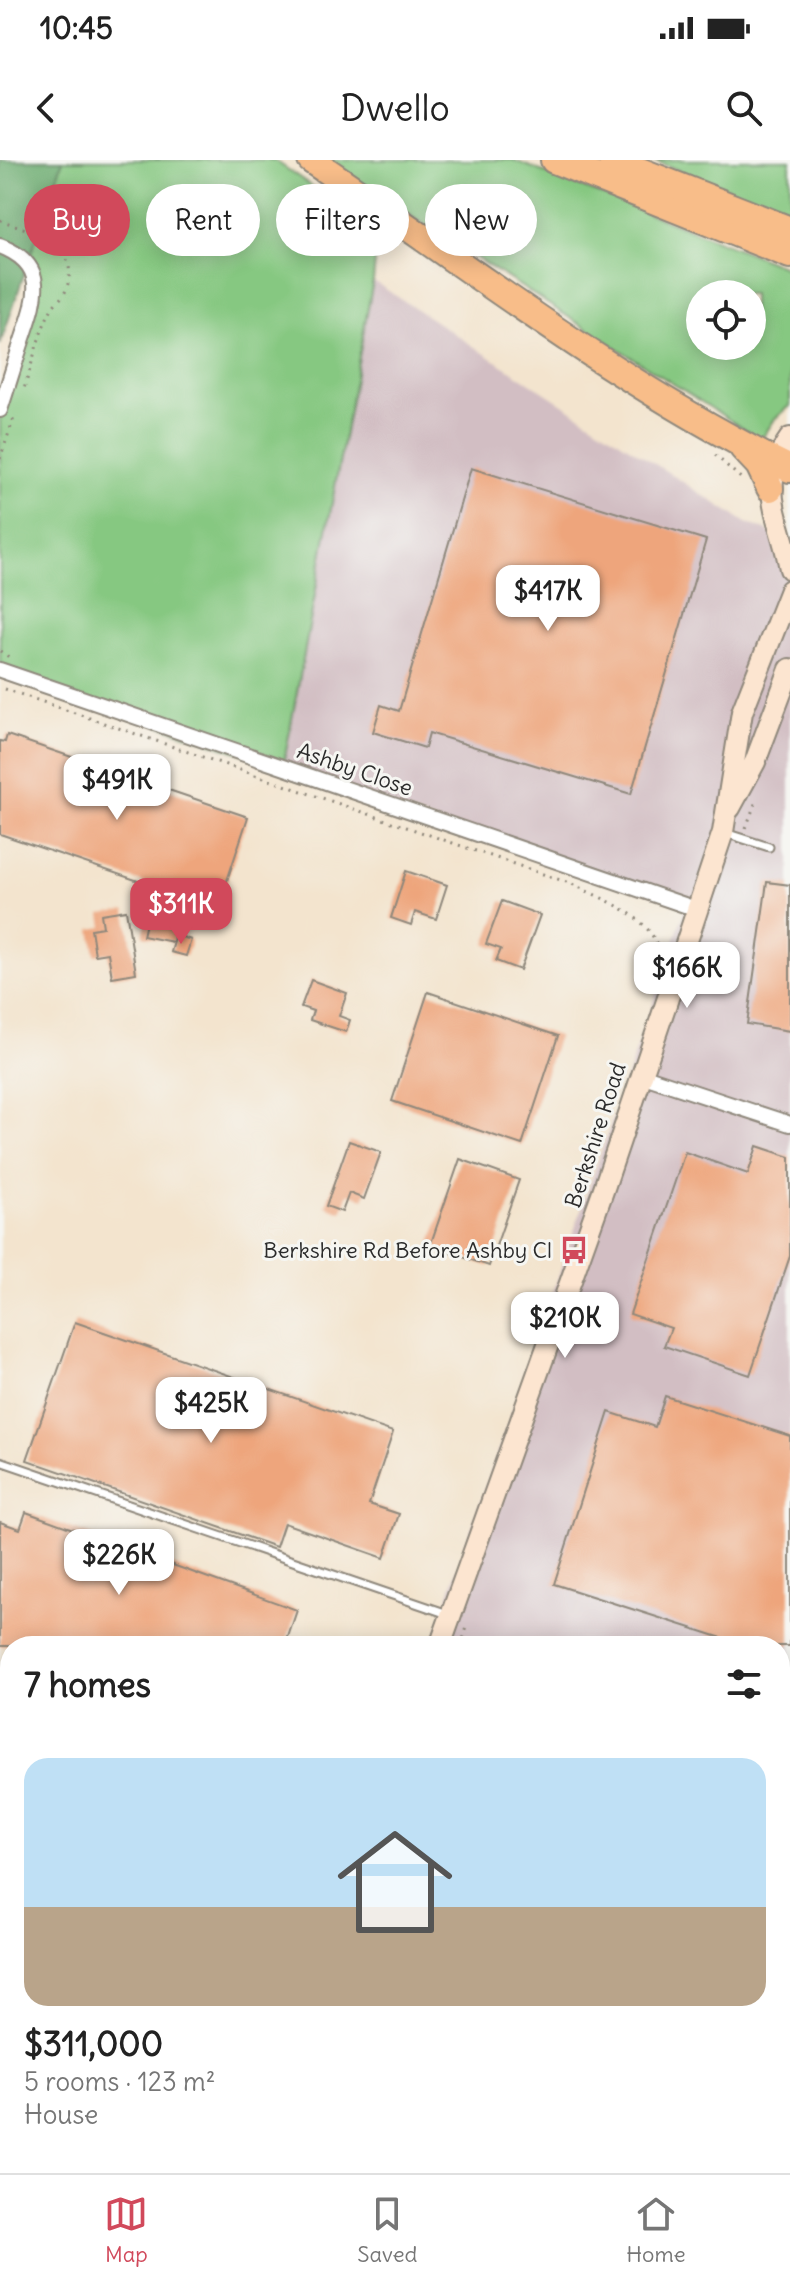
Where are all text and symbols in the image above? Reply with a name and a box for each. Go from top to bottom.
text: 10:45 [40,9,113,47]
icon: back [24,86,68,130]
text: Dwello [340,86,450,131]
icon: search [722,86,766,130]
chip: Buy [24,184,130,256]
chip: Rent [146,184,260,256]
chip: Filters [276,184,409,256]
chip: New [425,184,537,256]
map controls [686,280,766,360]
button: locate [686,280,766,360]
pin: $417K [492,565,604,633]
text: $417K [514,574,582,607]
street label: Ashby Close [294,736,416,802]
pin: $491K [61,754,173,822]
text: $491K [82,763,152,796]
pin: $311K [125,878,237,946]
text: $311K [148,887,214,920]
pin: $166K [631,942,743,1010]
text: $166K [652,951,722,984]
street label: Berkshire Road [558,1059,632,1211]
bus stop icon: Berkshire Rd Before Ashby Cl [559,1235,589,1265]
place label: Berkshire Rd Before Ashby Cl [263,1236,552,1264]
pin: $210K [509,1292,621,1360]
text: $210K [529,1301,601,1334]
pin: $425K [155,1377,267,1445]
text: $425K [174,1386,248,1419]
pin: $226K [63,1529,175,1597]
text: $226K [82,1538,156,1571]
icon: filters [722,1662,766,1706]
text: 7 homes [24,1663,151,1706]
icon: home [323,1810,467,1954]
text: $311,000 [24,2022,163,2065]
text: 5 rooms · 123 m² [24,2065,216,2098]
text: House [24,2098,98,2131]
tab: Map [104,2192,148,2268]
tab: Saved [357,2192,417,2268]
tab: Home [626,2192,686,2268]

